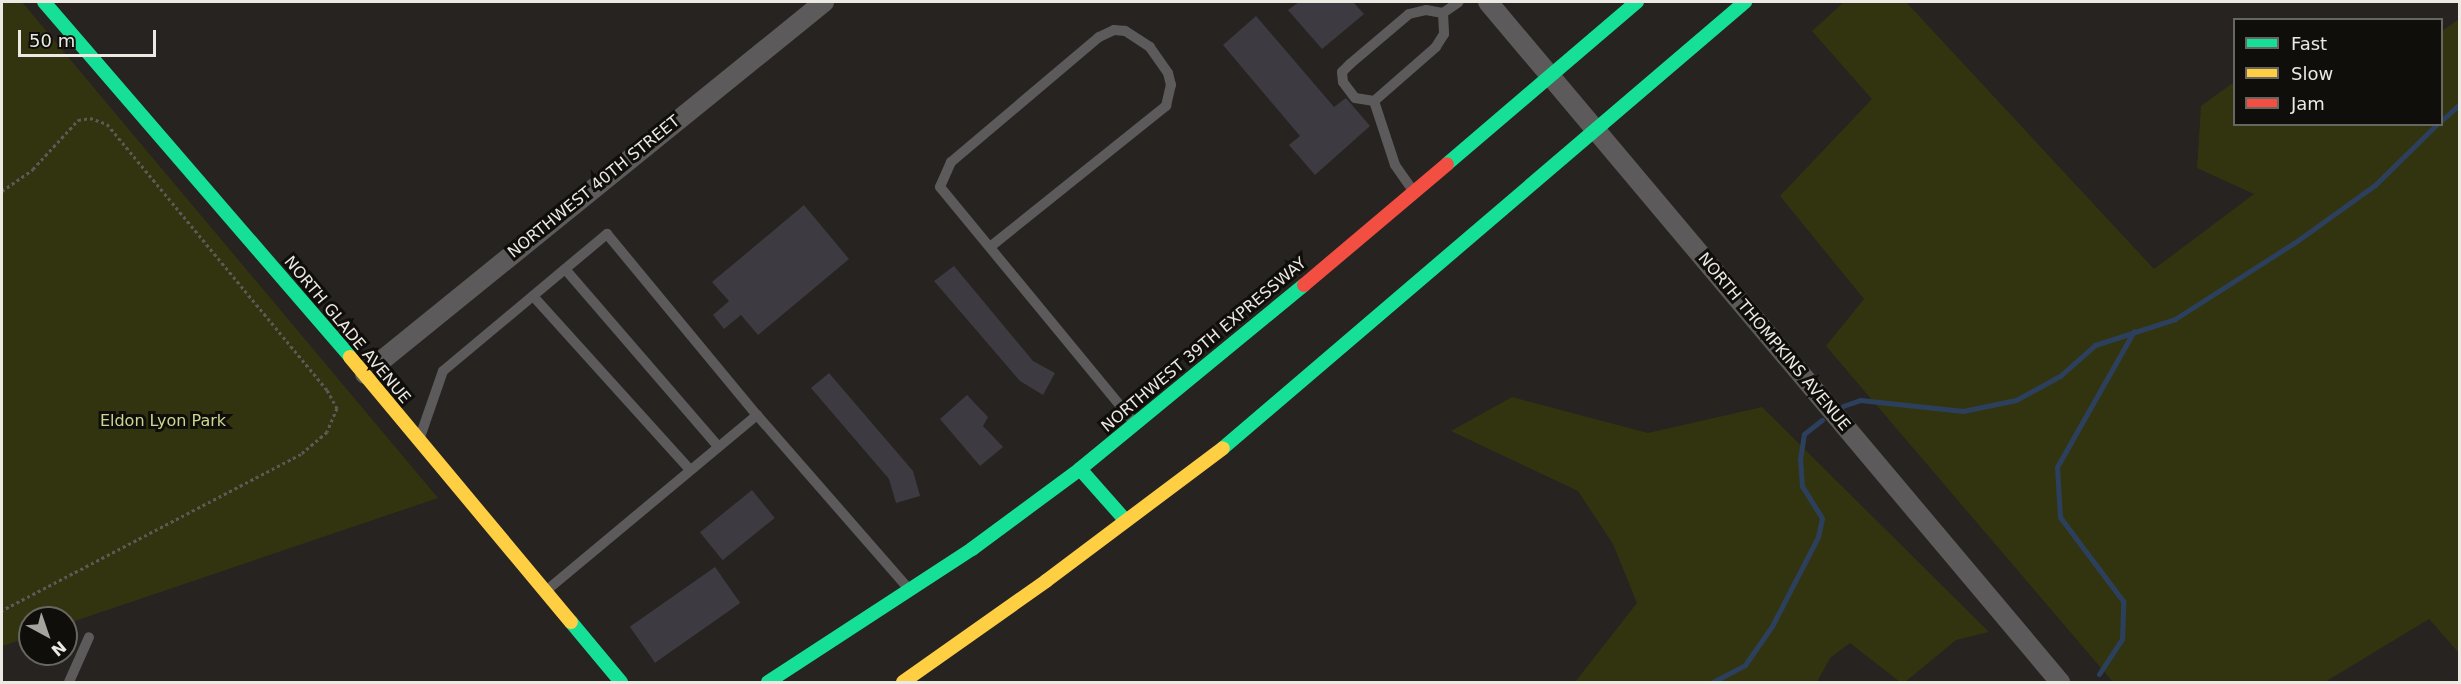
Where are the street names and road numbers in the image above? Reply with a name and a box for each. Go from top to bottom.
street label: NORTHWEST 40TH STREET [504,112,684,262]
street label: NORTH THOMPKINS AVENUE [1694,249,1854,435]
street label: NORTH GLADE AVENUE [280,252,414,408]
street label: NORTHWEST 39TH EXPRESSWAY [1098,254,1310,436]

